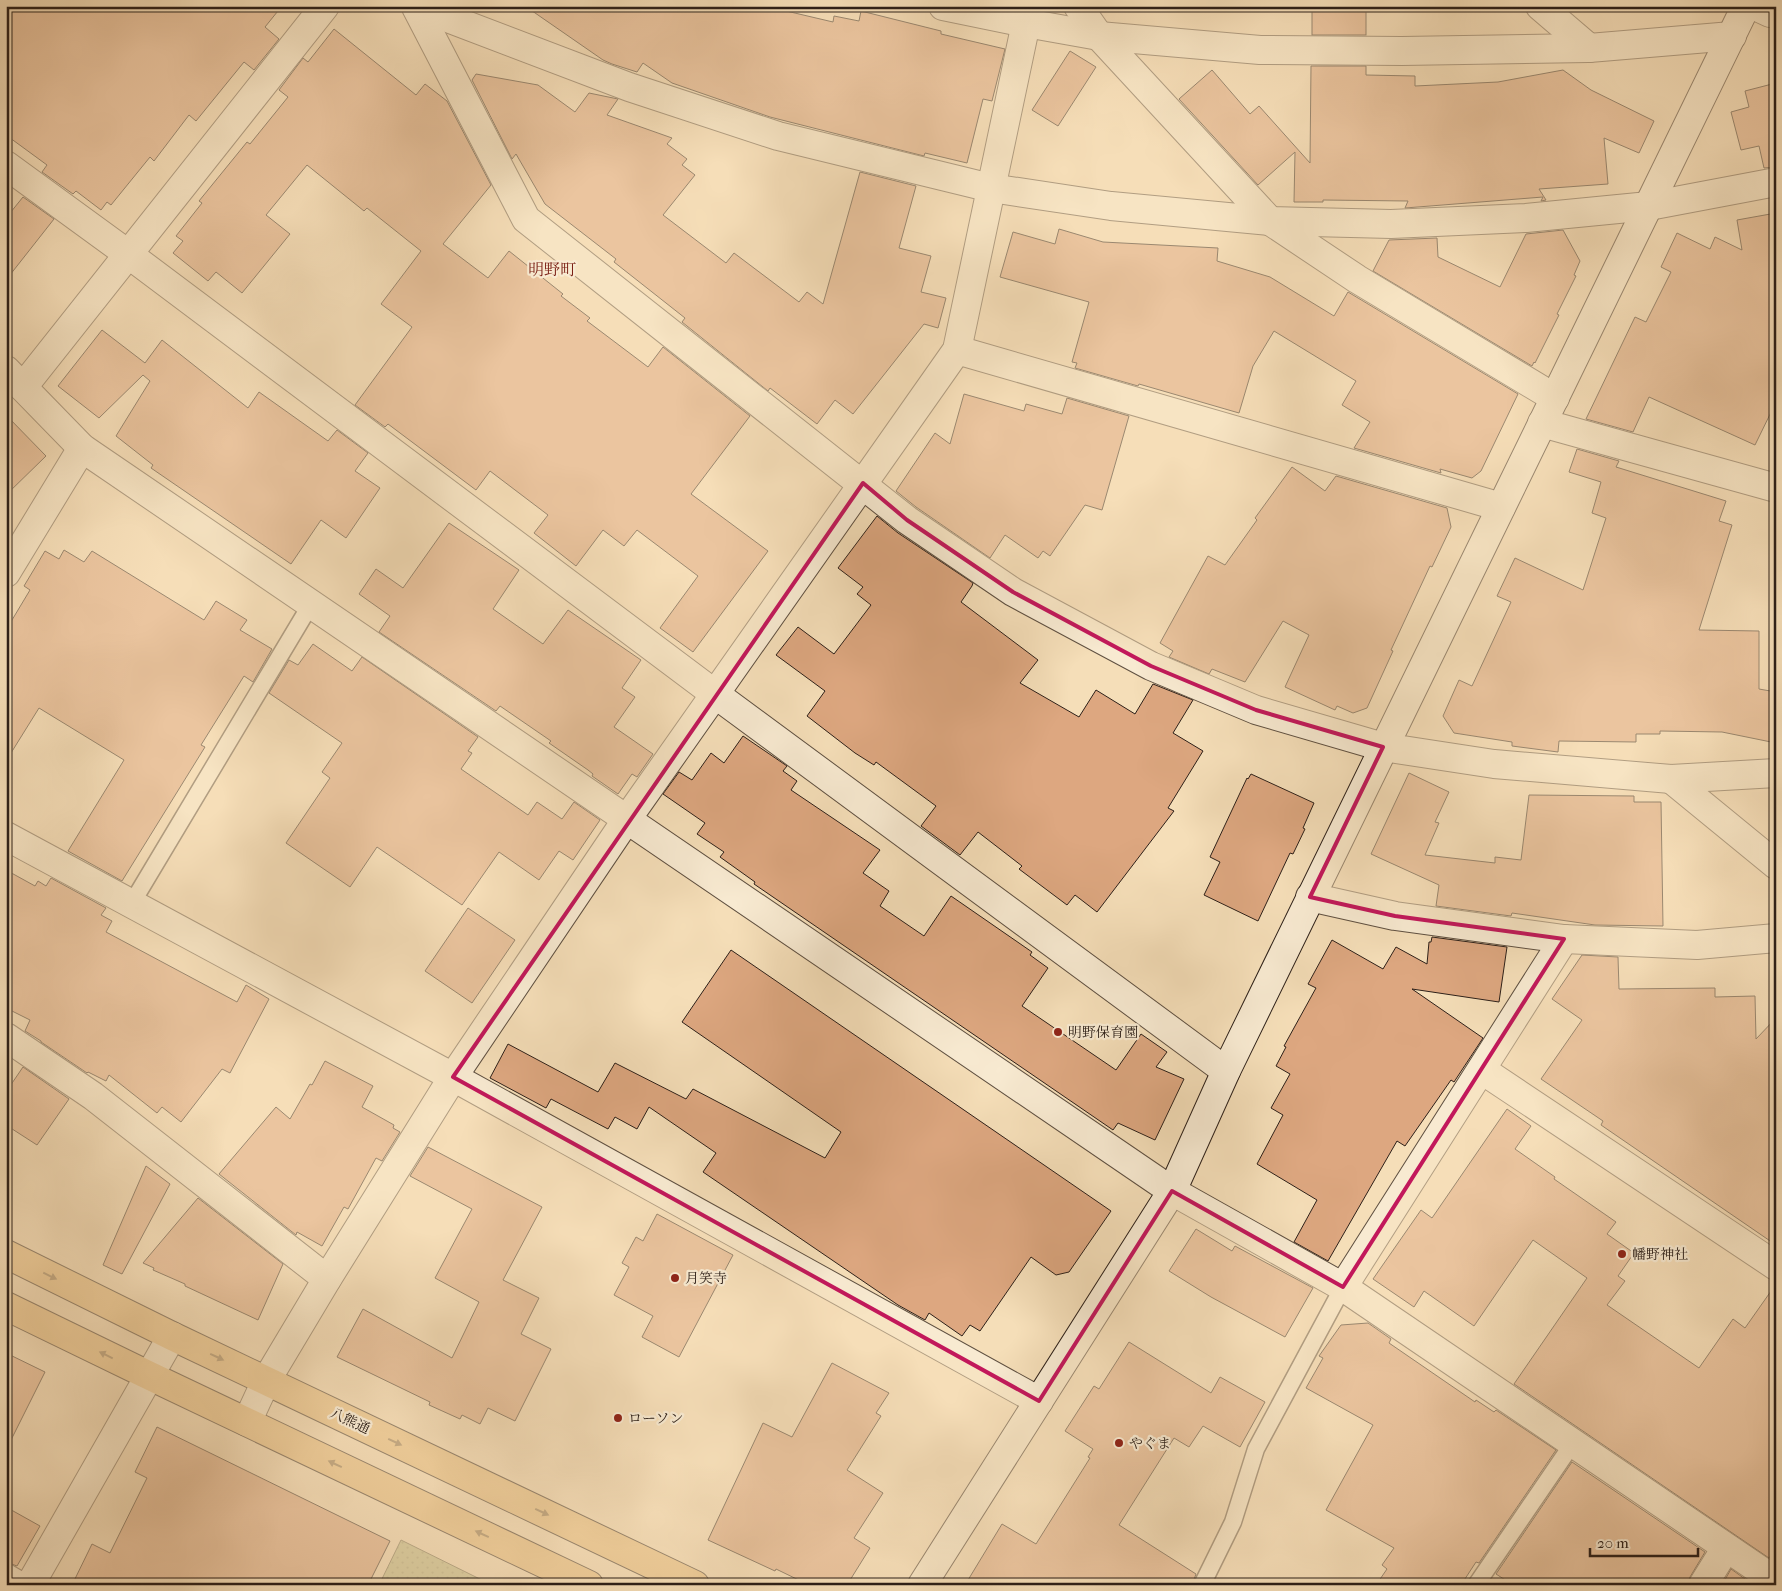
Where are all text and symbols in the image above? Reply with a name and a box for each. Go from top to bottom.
district label: 明野町 [528,260,576,279]
place label: 明野保育園 [1068,1024,1138,1041]
marker: 明野保育園 [1052,1026,1064,1038]
place label: 幡野神社 [1632,1246,1688,1263]
marker: 幡野神社 [1616,1248,1628,1260]
place label: 月笑寺 [685,1270,727,1287]
one-way arrow [43,1272,57,1280]
marker: 月笑寺 [669,1272,681,1284]
one-way arrow [99,1351,113,1359]
one-way arrow [209,1353,224,1361]
street label: 八熊通 [327,1404,373,1438]
place label: ローソン [628,1410,683,1427]
marker: ローソン [612,1412,624,1424]
place label: やぐま [1129,1435,1171,1452]
marker: やぐま [1113,1437,1125,1449]
one-way arrow [388,1438,402,1446]
one-way arrow [328,1460,342,1468]
one-way arrow [535,1508,549,1516]
scale bar [1590,1526,1697,1558]
one-way arrow [475,1529,489,1537]
text: 20 m [1597,1534,1629,1552]

